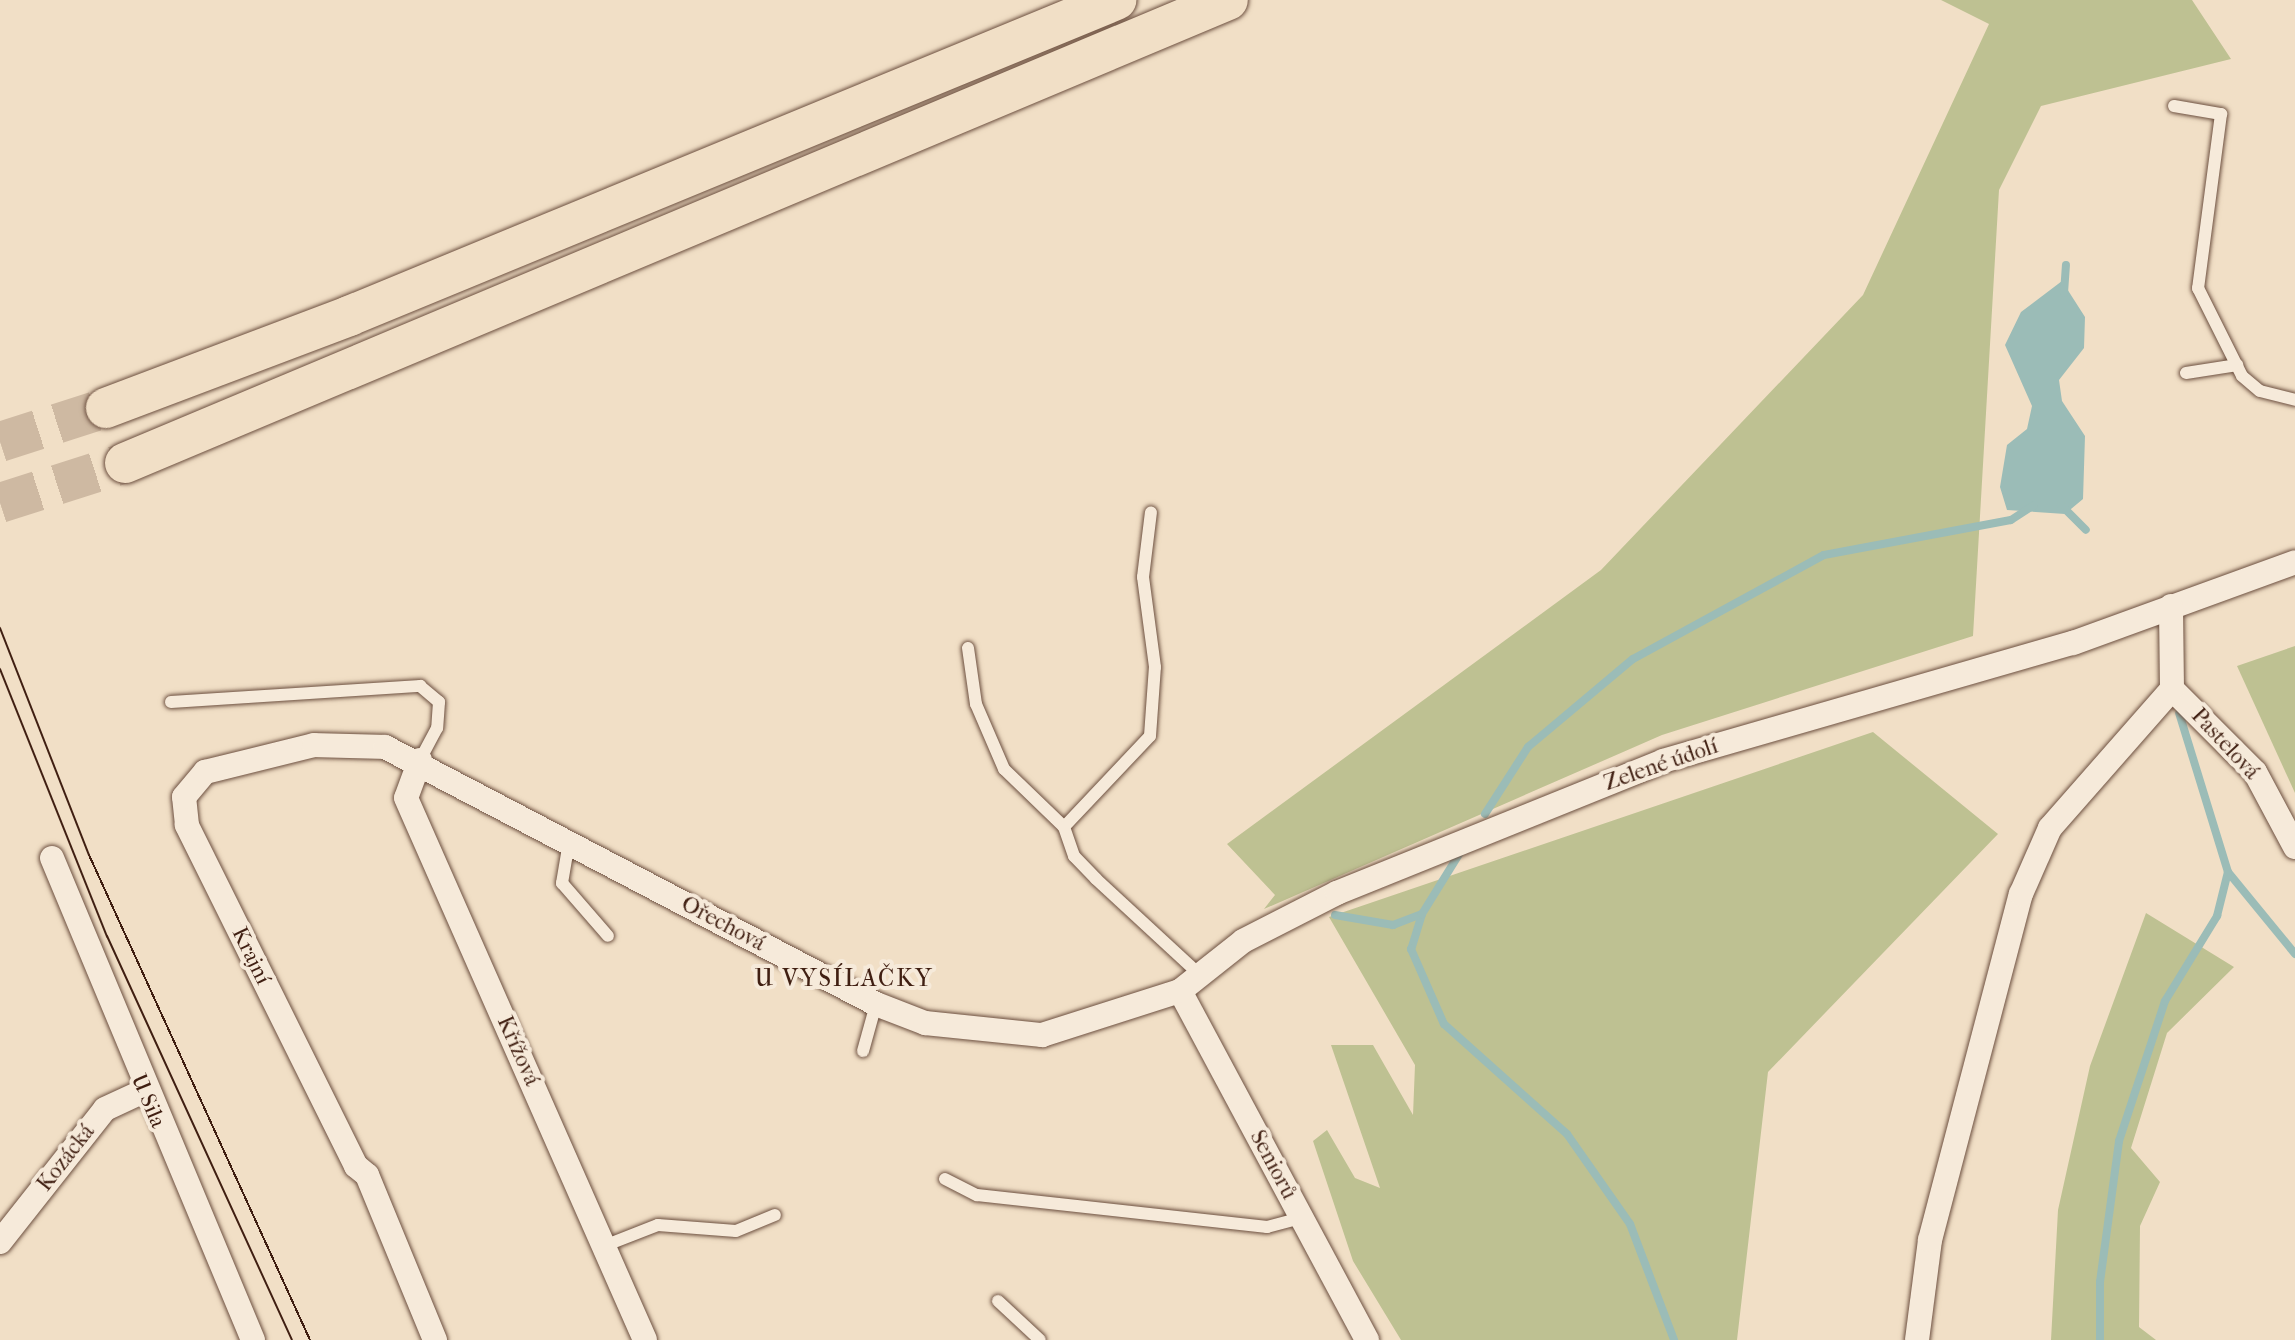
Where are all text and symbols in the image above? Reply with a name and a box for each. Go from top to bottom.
street label: Pastelová [2185,703,2265,785]
street label: Zelené údolí [1601,733,1721,797]
street label: Ořechová [677,891,769,957]
street label: Krajní [226,923,276,989]
district label: U VYSÍLAČKY [754,965,934,993]
street label: Křížová [491,1012,545,1090]
street label: U Sila [125,1070,171,1132]
street label: Kozácká [32,1119,100,1197]
street label: Seniorů [1244,1126,1302,1204]

